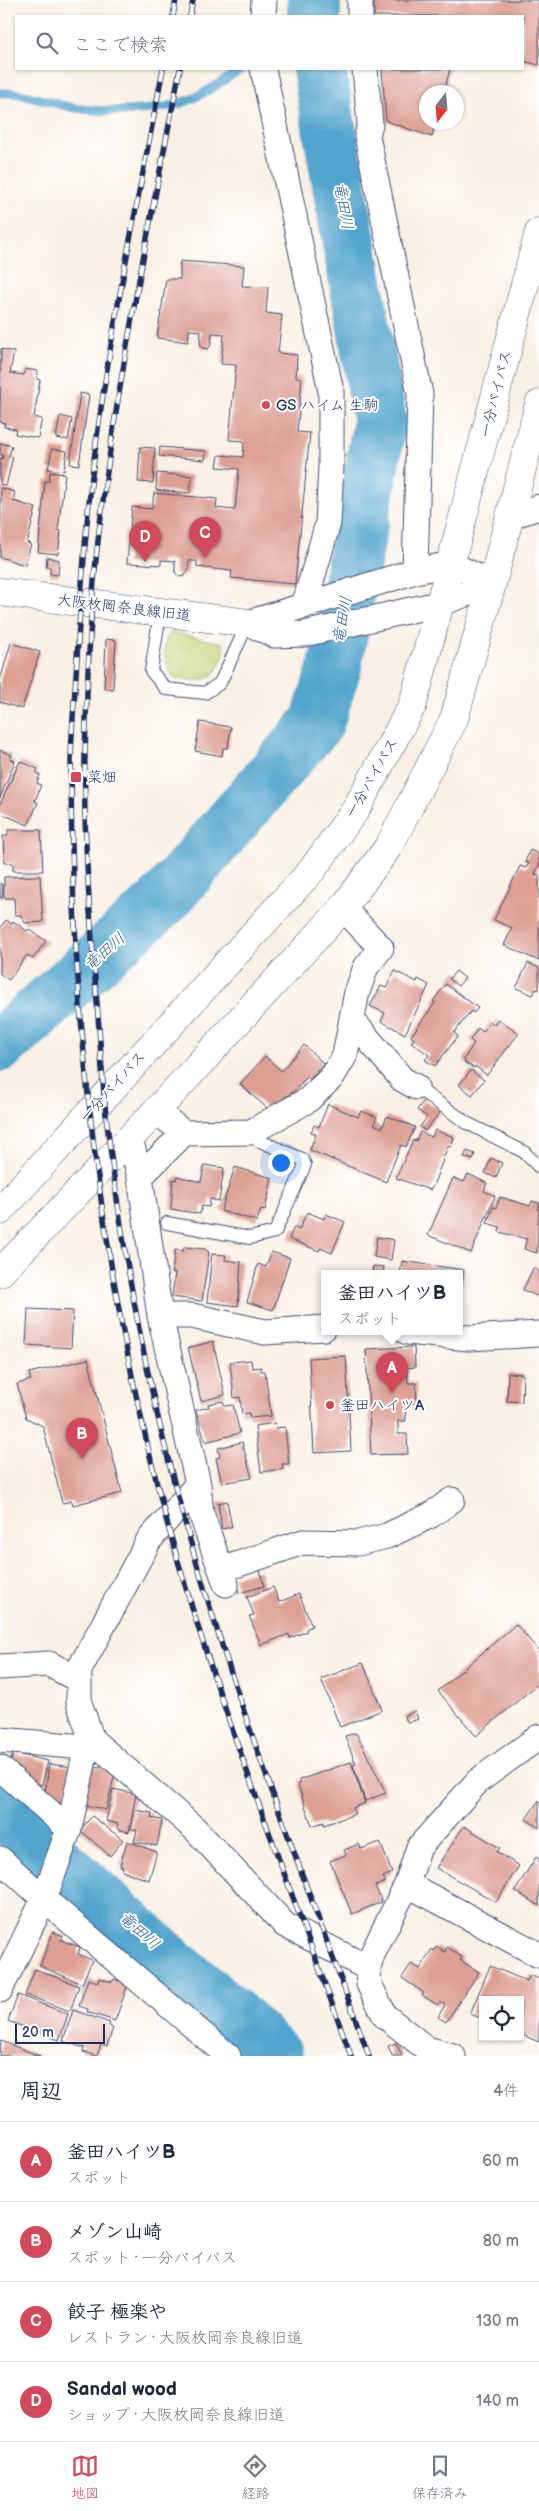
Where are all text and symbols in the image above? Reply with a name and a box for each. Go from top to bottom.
search box [15,15,524,70]
icon: search [33,29,61,57]
text: ここで検索 [73,34,168,57]
north arrow [419,85,464,130]
water label: 竜田川 [329,181,357,231]
street label: 一分バイパス [476,348,516,440]
place label: GS ハイム 生駒 [276,396,379,415]
marker: GS ハイム 生駒 [260,399,272,411]
pin: C [189,517,221,558]
pin: D [129,521,161,562]
street label: 大阪枚岡奈良線旧道 [56,590,192,626]
water label: 竜田川 [329,595,357,645]
street label: 一分バイパス [341,734,403,822]
place label: 菜畑 [87,768,117,787]
marker: 菜畑 [69,770,83,784]
water label: 竜田川 [81,929,129,975]
street label: 一分バイパス [76,1047,150,1127]
your location [268,1150,294,1176]
popup [321,1270,463,1335]
text: 釜田ハイツB [338,1282,446,1305]
text: スポット [338,1310,402,1329]
pin: A [376,1352,408,1393]
place label: 釜田ハイツA [340,1396,425,1415]
marker: 釜田ハイツA [324,1399,336,1411]
pin: B [66,1418,98,1459]
water label: 竜田川 [115,1908,163,1954]
map controls [479,1996,524,2041]
button: locate [479,1996,524,2041]
scale bar [15,2021,105,2044]
text: 20 m [22,2024,54,2041]
text: 周辺 [20,2079,62,2104]
text: 4件 [493,2082,519,2101]
text: 釜田ハイツB [67,2141,175,2164]
text: A [31,2152,41,2171]
text: 60 m [482,2152,519,2171]
text: スポット [67,2169,131,2188]
text: メゾン山崎 [67,2221,162,2244]
text: B [30,2232,42,2251]
text: 80 m [483,2232,519,2251]
text: スポット · 一分バイパス [67,2249,237,2268]
text: 餃子 極楽や [67,2301,167,2324]
text: C [30,2312,42,2331]
text: 130 m [476,2312,519,2331]
text: レストラン · 大阪枚岡奈良線旧道 [67,2329,303,2348]
text: Sandal wood [67,2378,177,2401]
text: D [30,2392,42,2411]
text: 140 m [476,2392,519,2411]
text: ショップ · 大阪枚岡奈良線旧道 [67,2406,285,2425]
tab: 地図 [71,2452,99,2502]
tab: 経路 [241,2452,269,2502]
tab: 保存済み [412,2452,468,2502]

